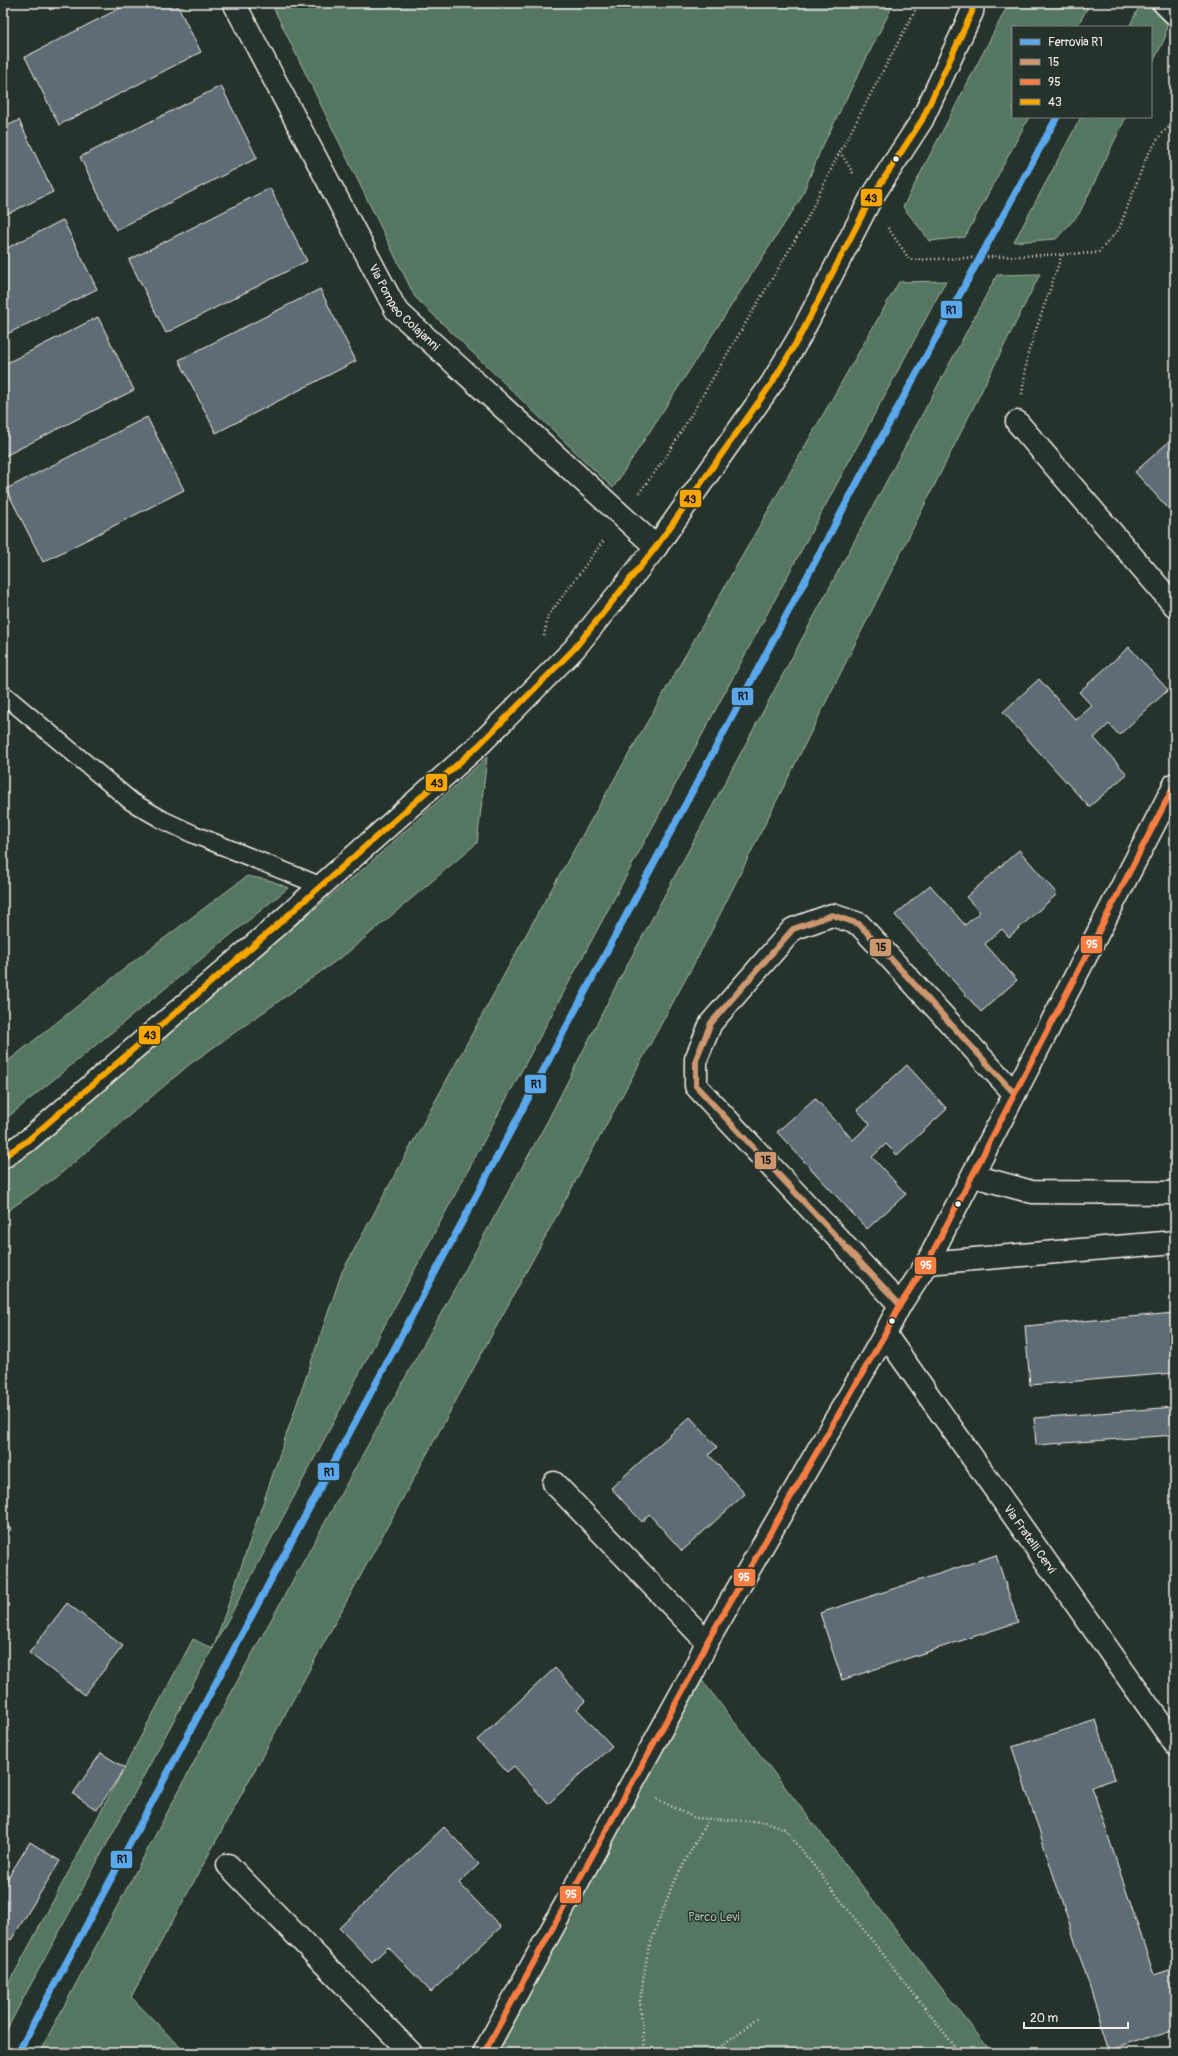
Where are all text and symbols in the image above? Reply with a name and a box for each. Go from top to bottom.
legend [1012,26,1152,118]
text: Ferrovia R1 [1048,35,1103,50]
text: 15 [1048,55,1059,70]
text: 95 [1048,75,1061,90]
text: 43 [1048,95,1062,110]
unlabelled marker [891,154,901,164]
line badge: 43 [860,188,883,207]
text: 43 [864,192,877,205]
street label: Via Pompeo Colajanni [365,262,443,354]
line badge: R1 [940,300,963,319]
text: R1 [946,304,956,317]
line badge: 43 [679,489,702,508]
text: 43 [683,493,696,506]
line badge: R1 [731,687,754,706]
text: R1 [738,690,748,703]
line badge: 43 [425,773,448,792]
text: 43 [430,777,443,790]
line badge: 95 [1080,935,1103,954]
line badge: 15 [869,938,892,957]
text: 95 [1086,938,1098,951]
text: 15 [876,941,886,954]
line badge: 43 [138,1025,161,1045]
text: 43 [143,1029,156,1042]
line badge: R1 [524,1074,547,1094]
text: R1 [531,1078,541,1091]
line badge: 15 [754,1151,777,1170]
text: 15 [761,1154,771,1167]
unlabelled marker [953,1199,963,1209]
line badge: 95 [914,1256,937,1275]
text: 95 [920,1259,932,1272]
unlabelled marker [887,1316,897,1326]
line badge: R1 [317,1462,340,1481]
text: R1 [324,1466,334,1479]
street label: Via Fratelli Cervi [1000,1502,1059,1576]
line badge: 95 [733,1568,756,1587]
text: 95 [738,1571,750,1584]
line badge: R1 [110,1850,133,1869]
text: R1 [117,1853,127,1866]
line badge: 95 [559,1885,582,1904]
text: 95 [565,1888,577,1901]
park label: Parco Levi [688,1910,740,1925]
scale bar [1024,2004,1128,2030]
text: 20 m [1030,2011,1059,2026]

